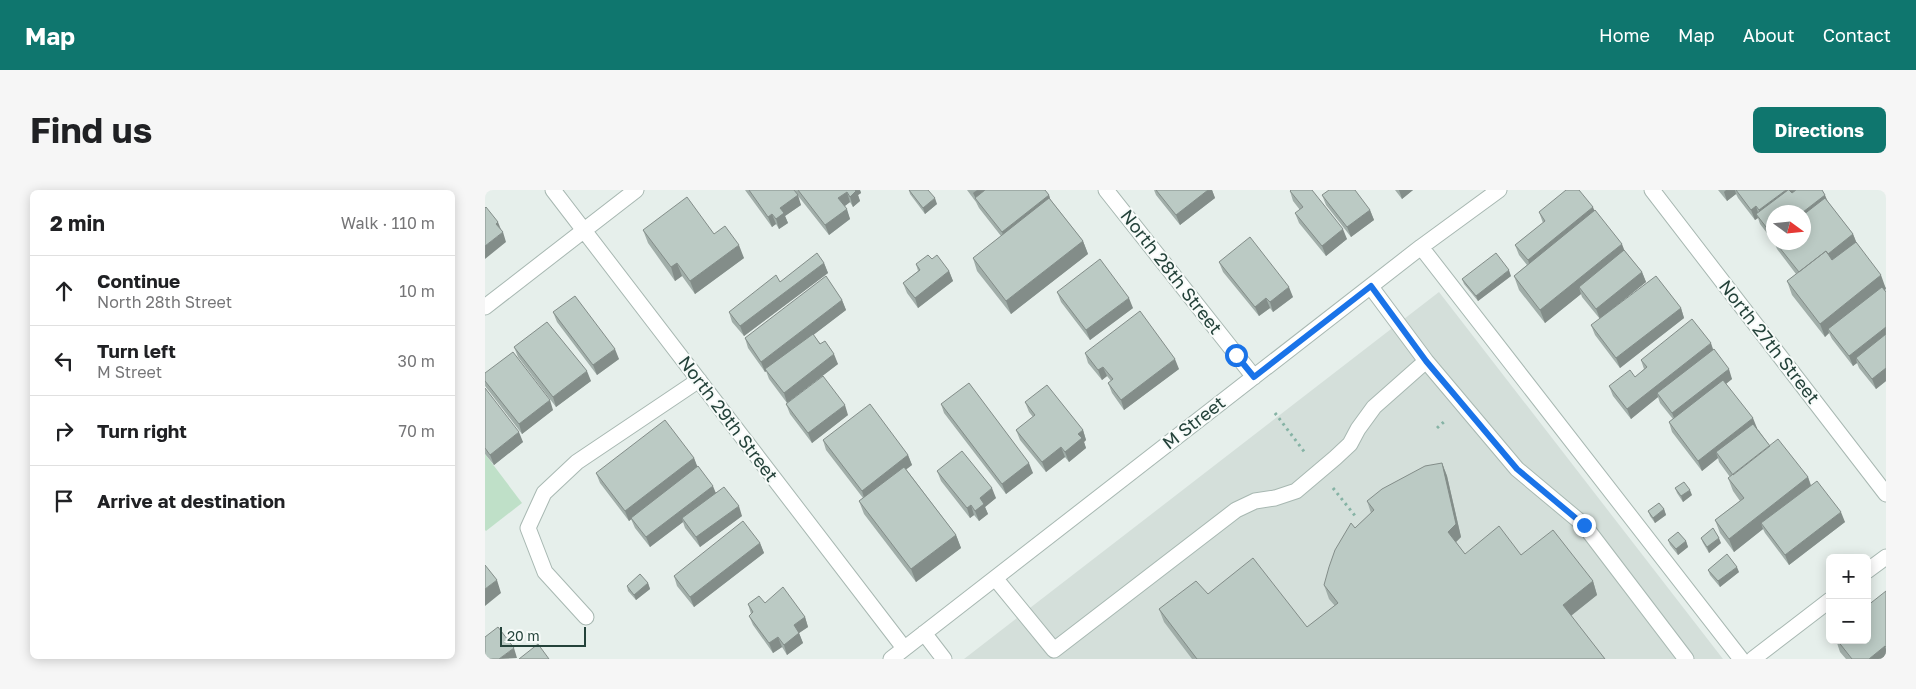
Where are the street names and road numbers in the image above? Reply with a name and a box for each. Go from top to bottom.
street label: North 28th Street [1116,205,1227,338]
street label: North 27th Street [1715,275,1825,408]
street label: North 29th Street [674,351,783,486]
street label: M Street [1158,391,1229,453]

